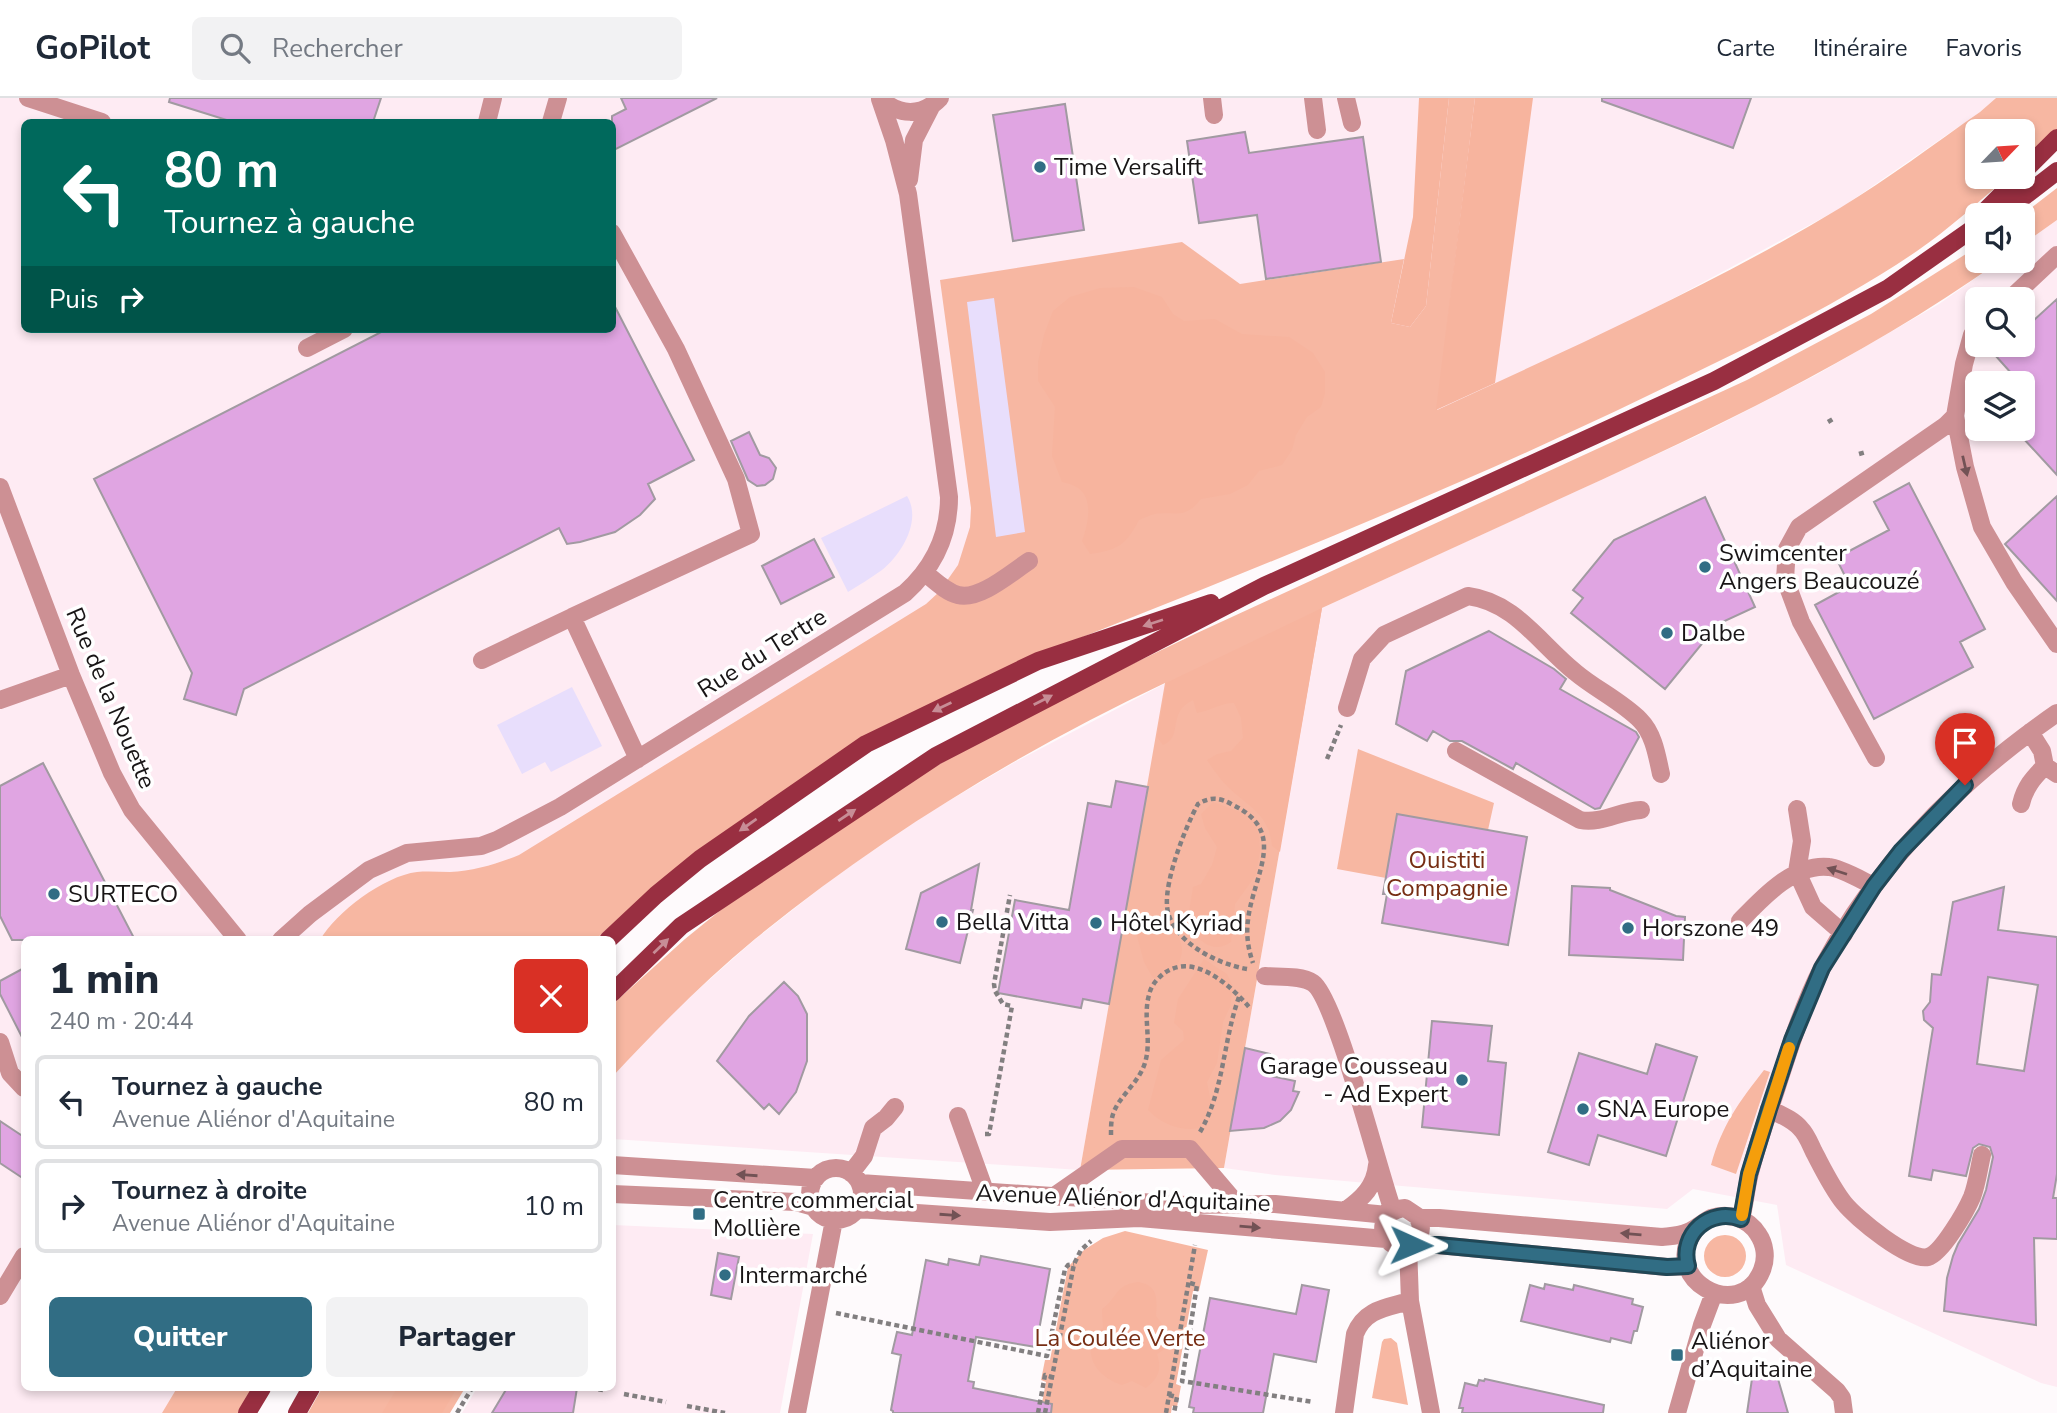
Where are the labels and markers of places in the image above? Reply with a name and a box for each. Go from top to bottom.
place label: Time Versalift [1054,151,1203,183]
marker: Time Versalift [1032,159,1048,175]
place label: Swimcenter Angers Beaucouzé [1719,537,1920,597]
marker: Swimcenter Angers Beaucouzé [1697,559,1713,575]
place label: Dalbe [1681,617,1745,649]
marker: Dalbe [1659,625,1675,641]
pin [1935,713,1995,785]
place label: SURTECO [68,878,178,910]
marker: SURTECO [46,886,62,902]
place label: Bella Vitta [956,906,1069,938]
place label: Hôtel Kyriad [1110,907,1243,939]
place label: Horszone 49 [1642,912,1779,944]
marker: Bella Vitta [934,914,950,930]
marker: Hôtel Kyriad [1088,915,1104,931]
marker: Horszone 49 [1620,920,1636,936]
place label: Garage Cousseau - Ad Expert [1260,1050,1449,1110]
marker: Garage Cousseau - Ad Expert [1454,1072,1470,1088]
place label: SNA Europe [1597,1093,1729,1125]
marker: SNA Europe [1575,1101,1591,1117]
place label: Centre commercial Mollière [713,1184,914,1244]
marker: Centre commercial Mollière [691,1206,707,1222]
place label: Intermarché [739,1259,868,1291]
marker: Intermarché [717,1267,733,1283]
place label: Aliénor d’Aquitaine [1691,1325,1813,1385]
marker: Aliénor d’Aquitaine [1669,1347,1685,1363]

